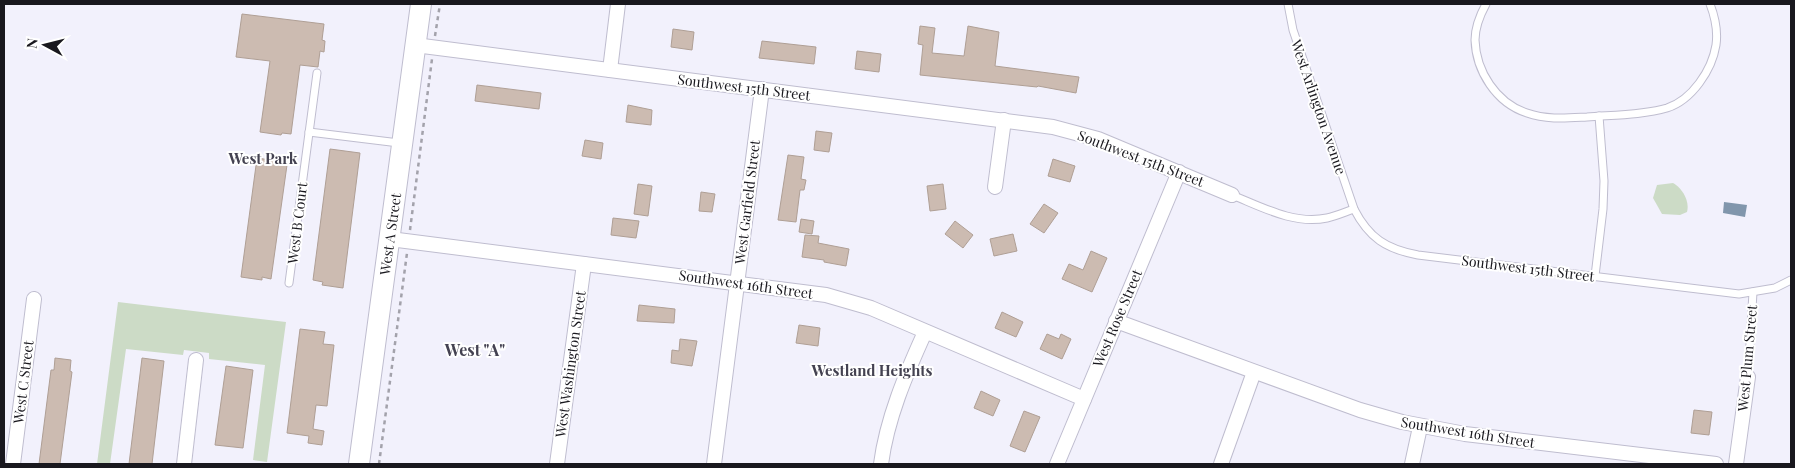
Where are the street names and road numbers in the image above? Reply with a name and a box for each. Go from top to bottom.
street label: West Arlington Avenue [1287,36,1351,177]
street label: Southwest 15th Street [676,69,813,105]
street label: Southwest 15th Street [1075,125,1208,191]
street label: West Garfield Street [730,138,764,266]
street label: West B Court [282,180,312,266]
street label: West A Street [375,191,405,277]
street label: Southwest 15th Street [1460,250,1597,286]
street label: Southwest 16th Street [678,265,815,303]
street label: West Rose Street [1087,265,1147,371]
street label: West Washington Street [550,288,590,440]
street label: West Plum Street [1733,303,1761,413]
street label: West C Street [8,338,38,426]
street label: Southwest 16th Street [1400,412,1537,452]

